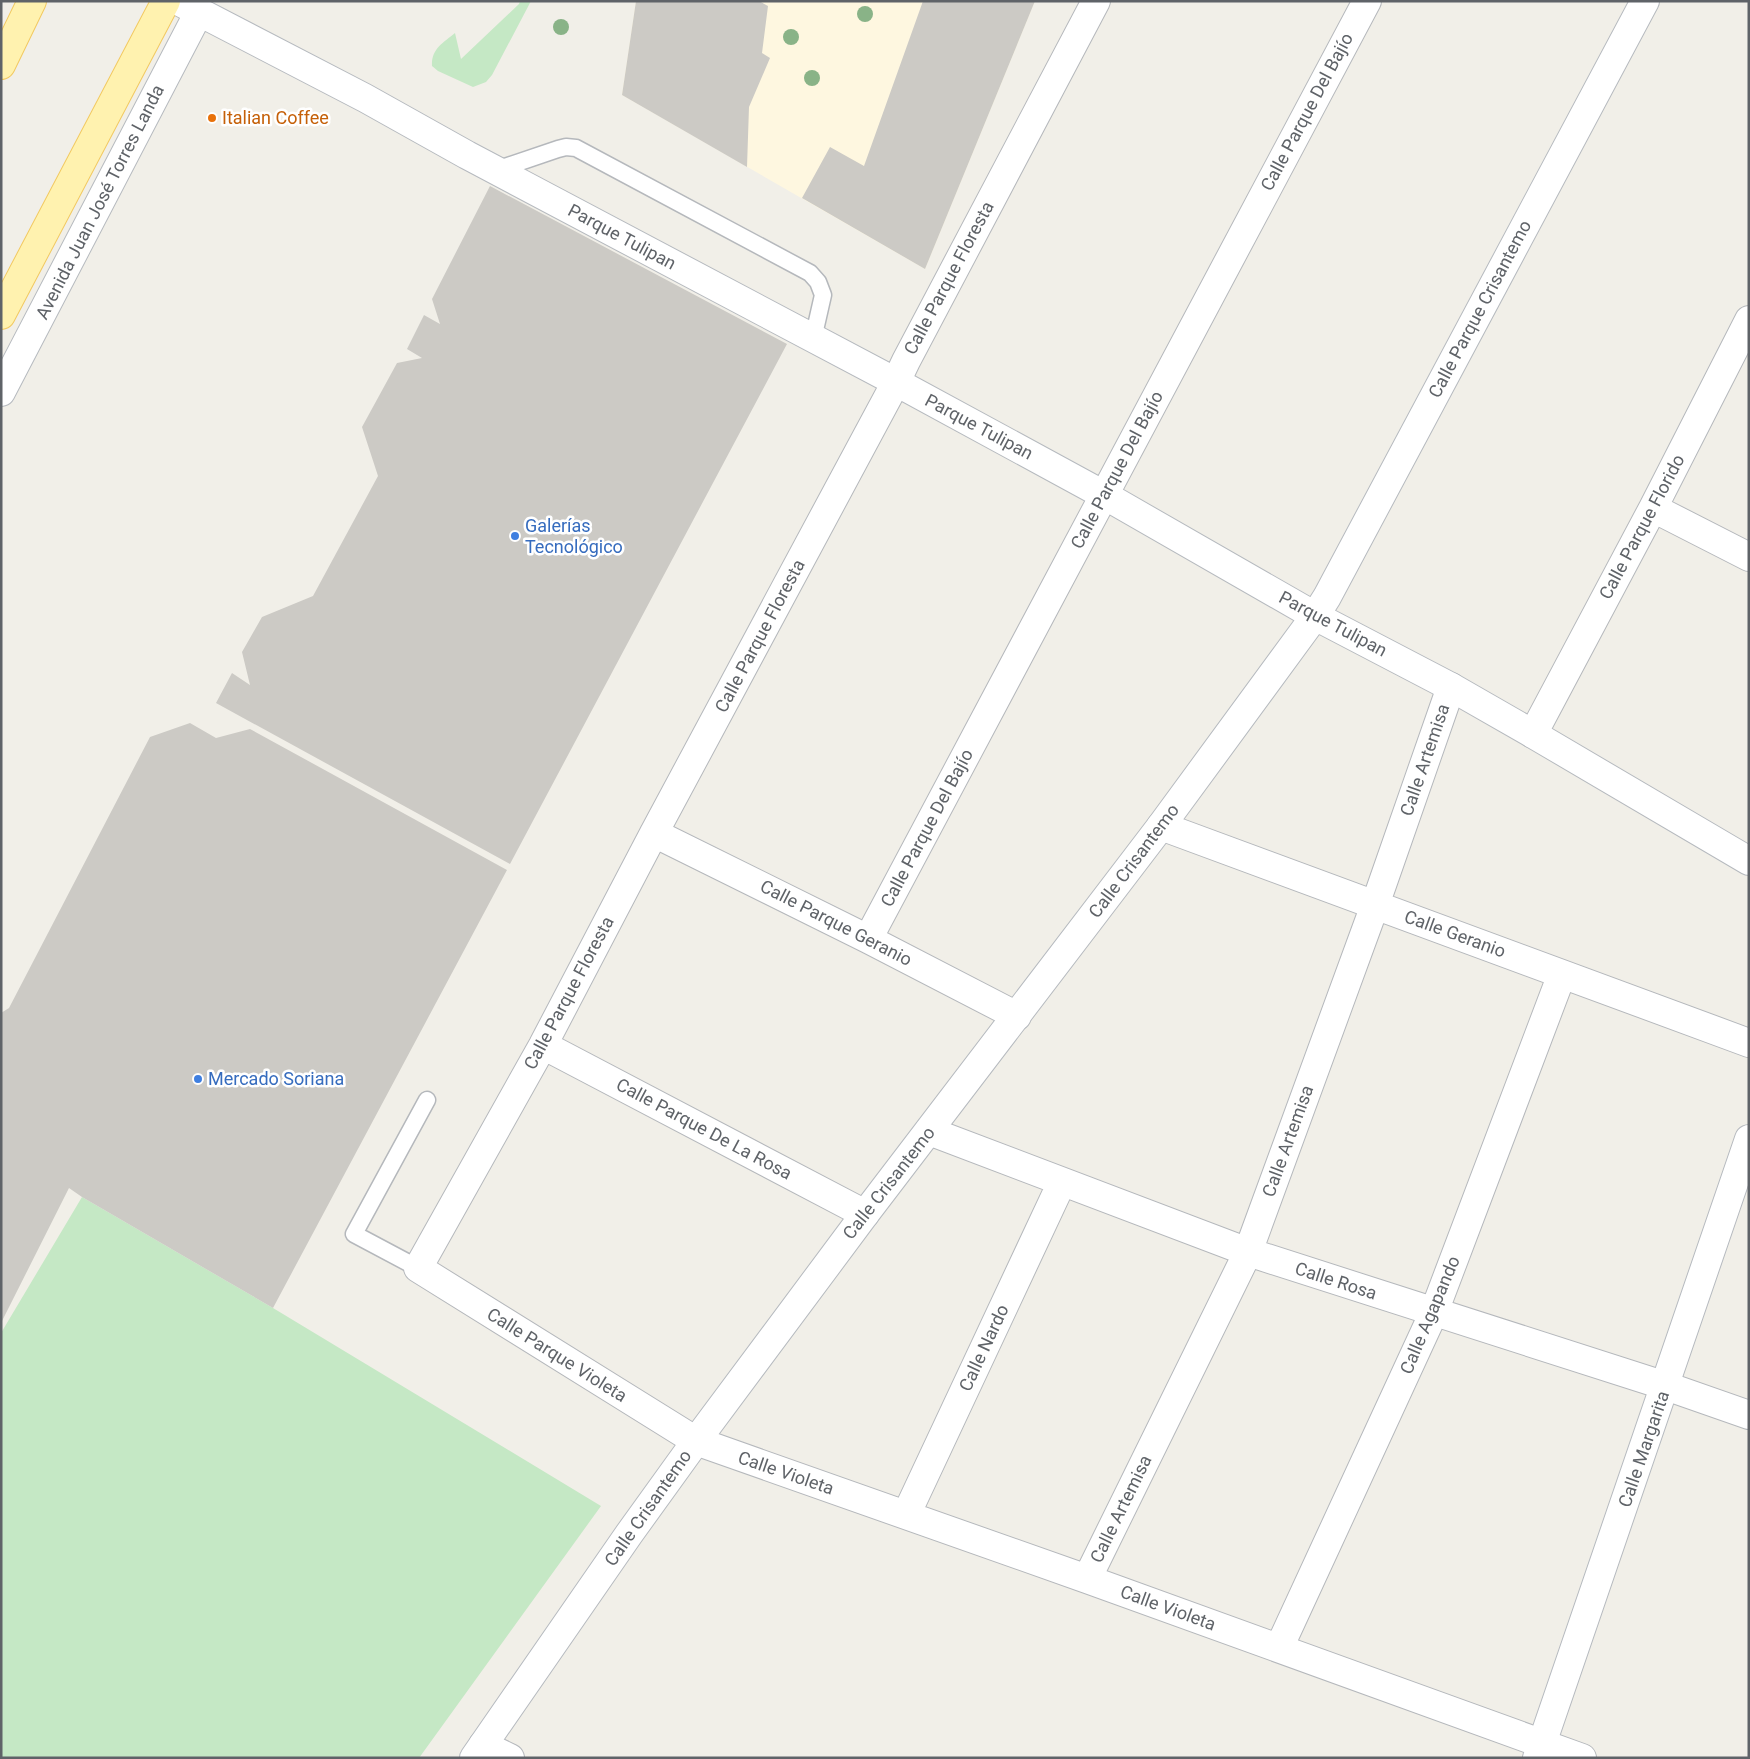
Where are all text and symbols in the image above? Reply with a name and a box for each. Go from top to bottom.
street label: Calle Parque Del Bajío [1256,29,1357,194]
street label: Avenida Juan José Torres Landa [31,81,168,322]
place label: Italian Coffee [222,107,329,128]
marker: Italian Coffee [206,112,218,124]
street label: Calle Parque Floresta [899,198,998,358]
street label: Parque Tulipan [565,199,680,274]
street label: Calle Parque Crisantemo [1424,216,1535,401]
street label: Calle Parque Del Bajío [1066,387,1167,552]
street label: Parque Tulipan [922,389,1037,464]
street label: Calle Parque Florido [1595,451,1689,603]
place label: Galerías Tecnológico [525,515,623,557]
marker: Galerías Tecnológico [509,530,521,542]
street label: Calle Parque Floresta [710,556,809,716]
street label: Parque Tulipan [1276,586,1391,661]
street label: Calle Artemisa [1396,701,1454,819]
street label: Calle Parque Del Bajío [876,745,977,910]
street label: Calle Crisantemo [1084,800,1183,922]
street label: Calle Parque Geranio [757,875,916,970]
street label: Calle Geranio [1402,906,1509,962]
street label: Calle Parque Floresta [519,913,618,1073]
place label: Mercado Soriana [208,1068,344,1089]
marker: Mercado Soriana [192,1073,204,1085]
street label: Calle Parque De La Rosa [613,1073,796,1184]
street label: Calle Artemisa [1258,1082,1317,1200]
street label: Calle Crisantemo [838,1122,939,1243]
street label: Calle Agapando [1395,1253,1464,1377]
street label: Calle Rosa [1293,1257,1380,1304]
street label: Calle Nardo [954,1301,1013,1394]
street label: Calle Parque Violeta [483,1303,631,1406]
street label: Calle Margarita [1614,1388,1673,1510]
street label: Calle Crisantemo [600,1446,695,1570]
street label: Calle Violeta [735,1446,837,1499]
street label: Calle Artemisa [1085,1451,1156,1566]
street label: Calle Violeta [1118,1581,1219,1634]

